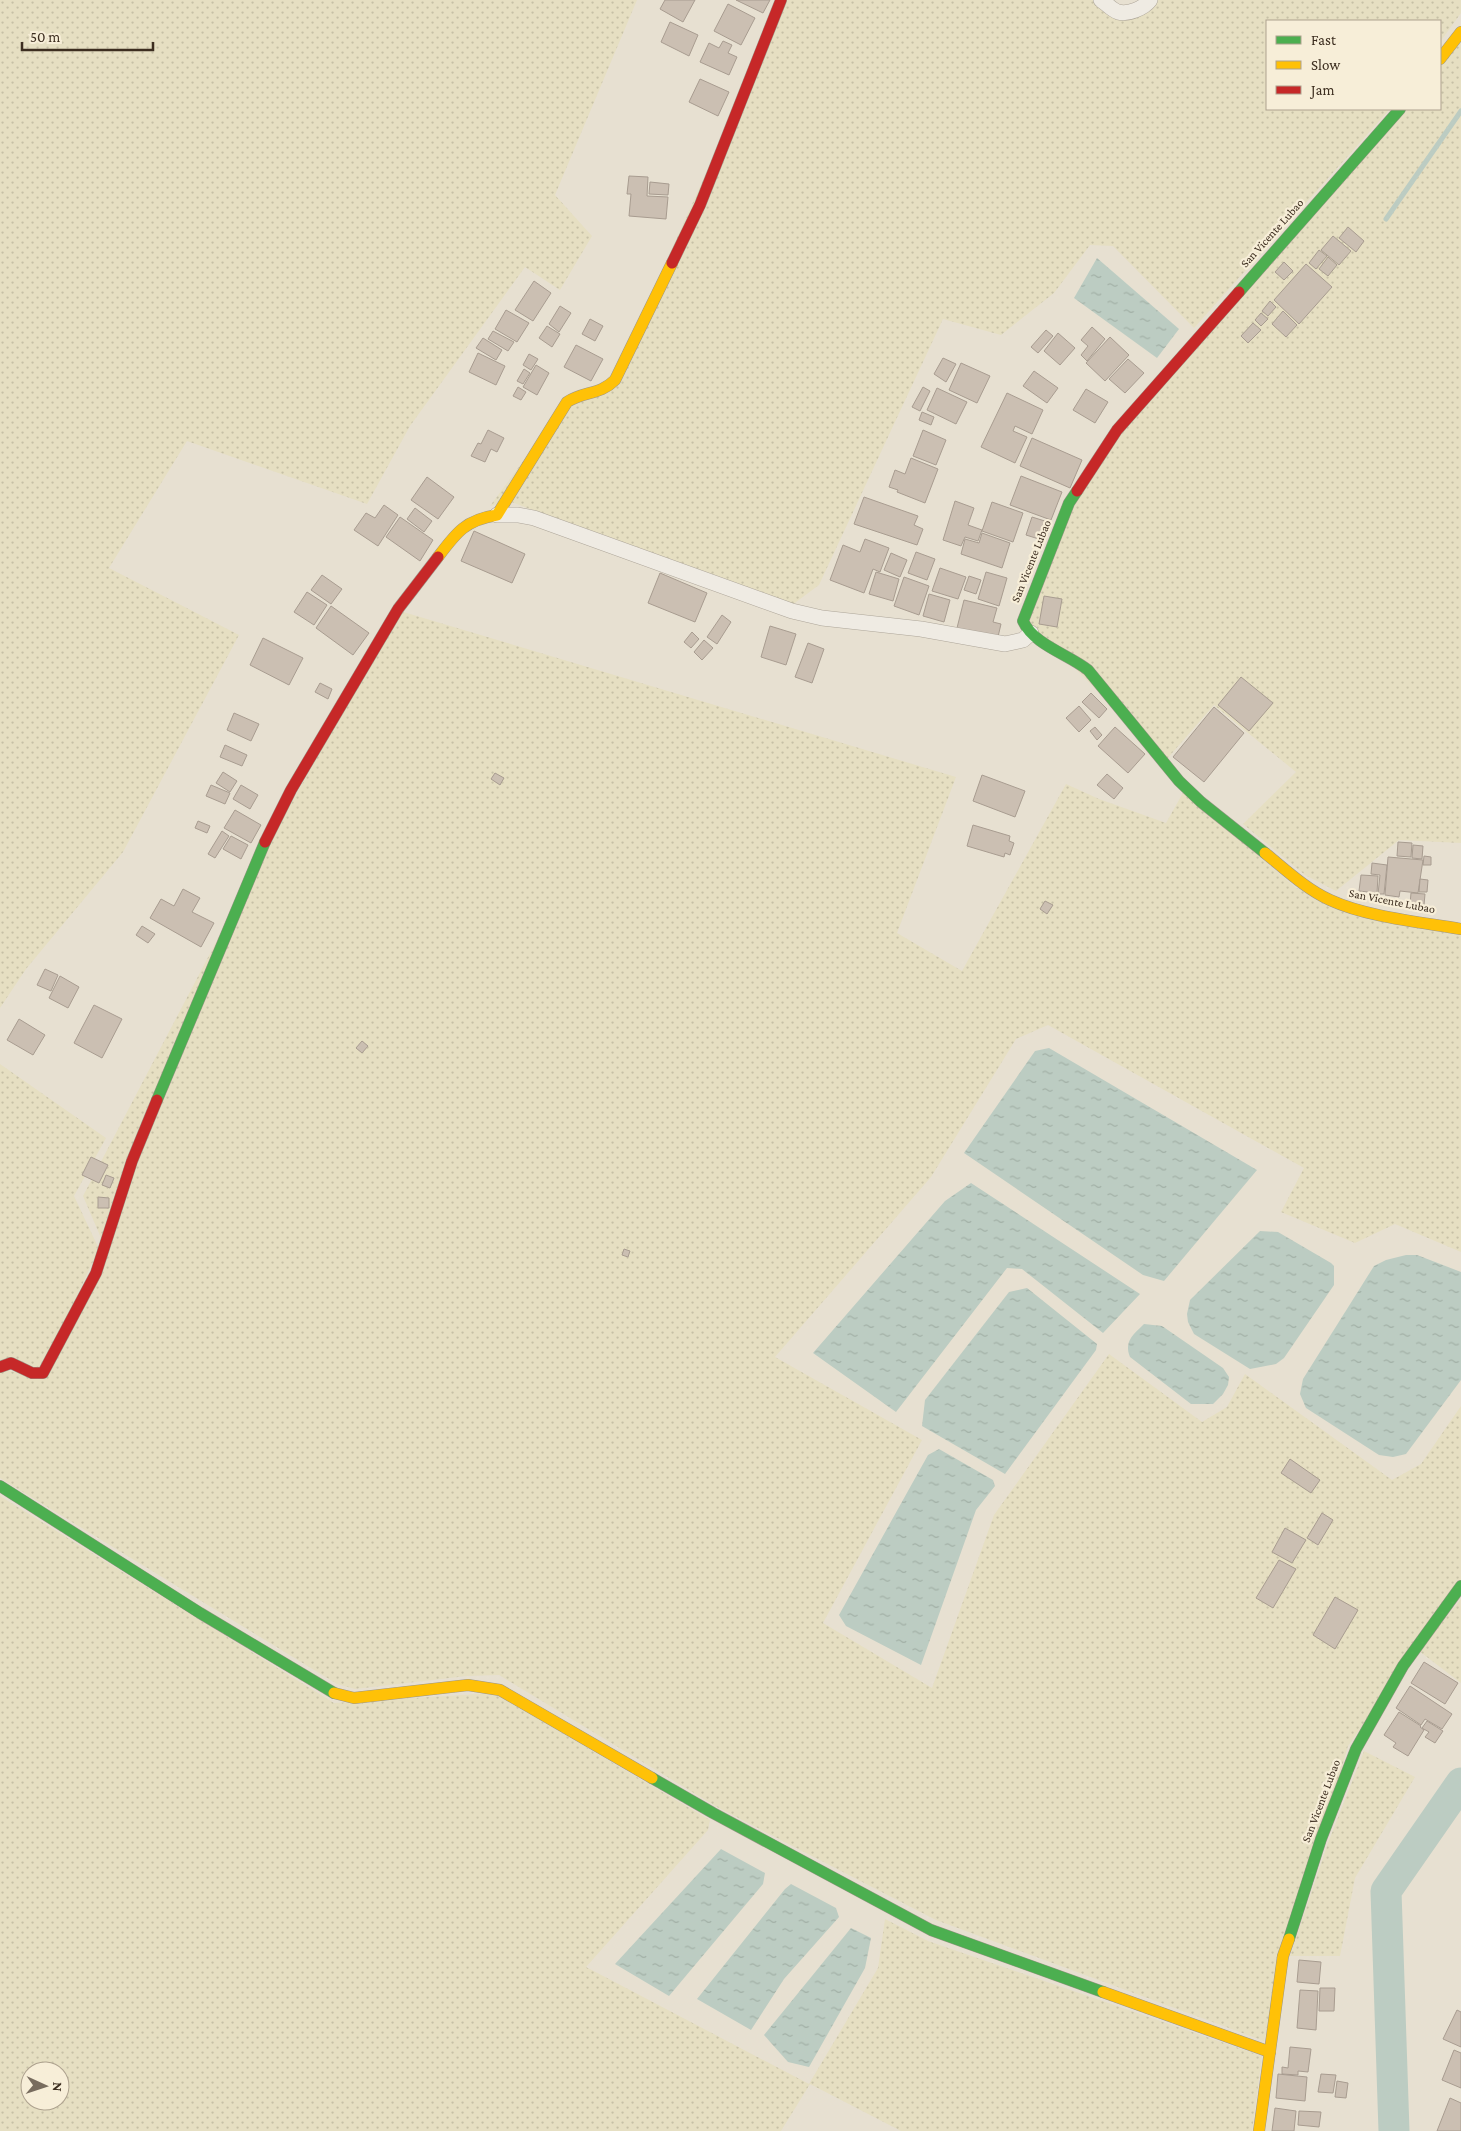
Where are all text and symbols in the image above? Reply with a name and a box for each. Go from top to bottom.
scale bar [22,20,154,52]
legend [1266,20,1441,110]
text: 50 m [30,29,60,45]
text: Fast [1311,32,1337,48]
text: Slow [1311,57,1341,73]
text: Jam [1309,82,1334,99]
street label: San Vicente Lubao [1237,196,1307,270]
street label: San Vicente Lubao [1008,518,1054,604]
street label: San Vicente Lubao [1348,886,1436,916]
street label: San Vicente Lubao [1299,1758,1343,1844]
north arrow [20,2061,70,2111]
text: N [50,2081,66,2092]

